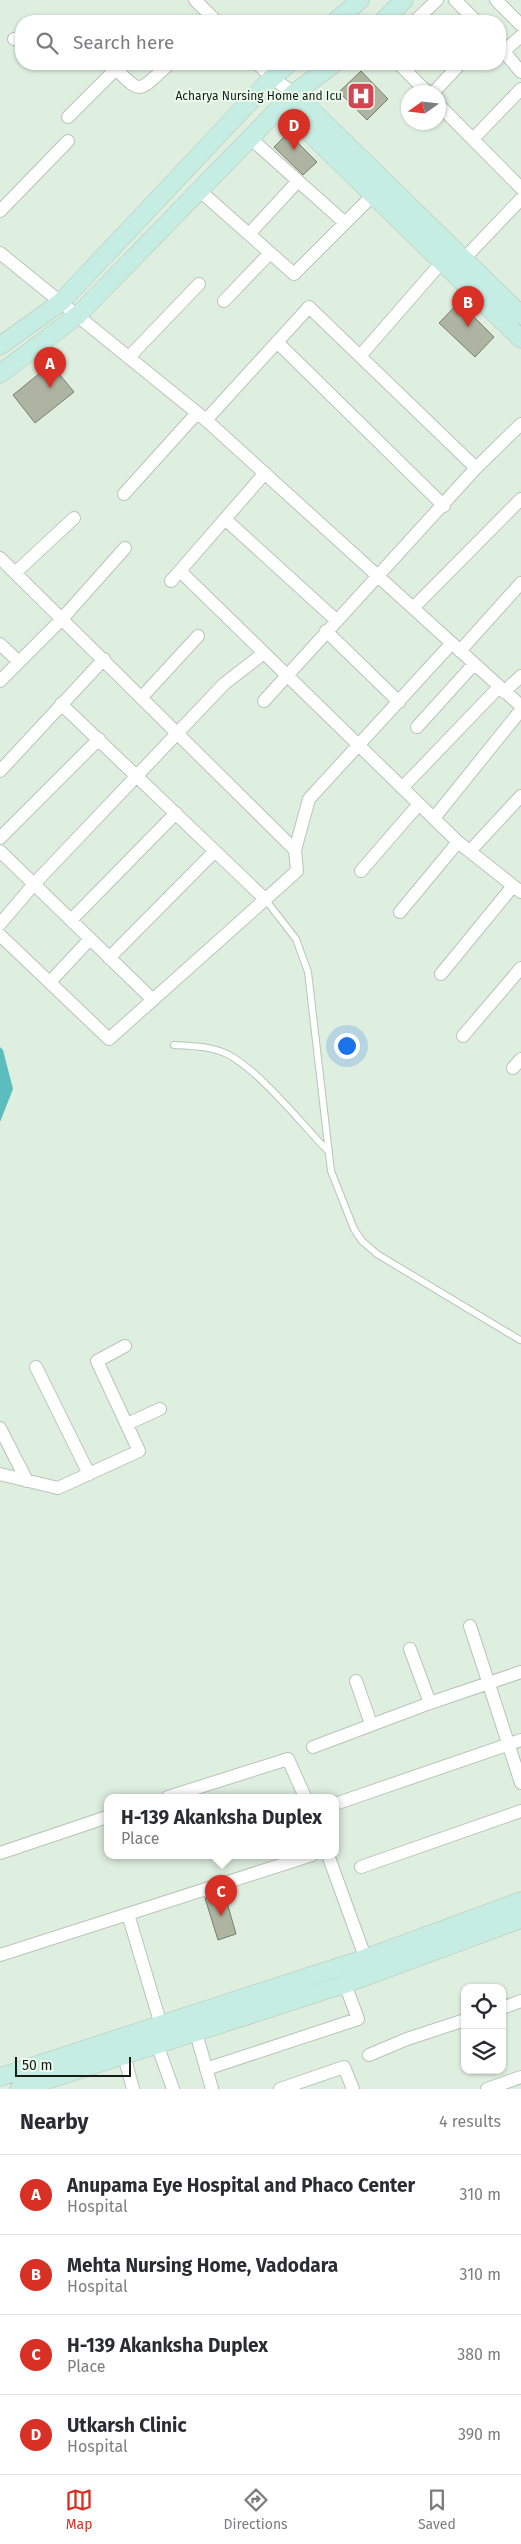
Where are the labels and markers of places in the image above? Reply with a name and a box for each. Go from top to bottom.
hospital icon: Acharya Nursing Home and Icu [346,81,376,111]
place label: Acharya Nursing Home and Icu [175,89,342,103]
pin: D [278,109,310,150]
pin: B [452,286,484,327]
pin: A [34,347,66,388]
pin: C [205,1875,237,1916]

